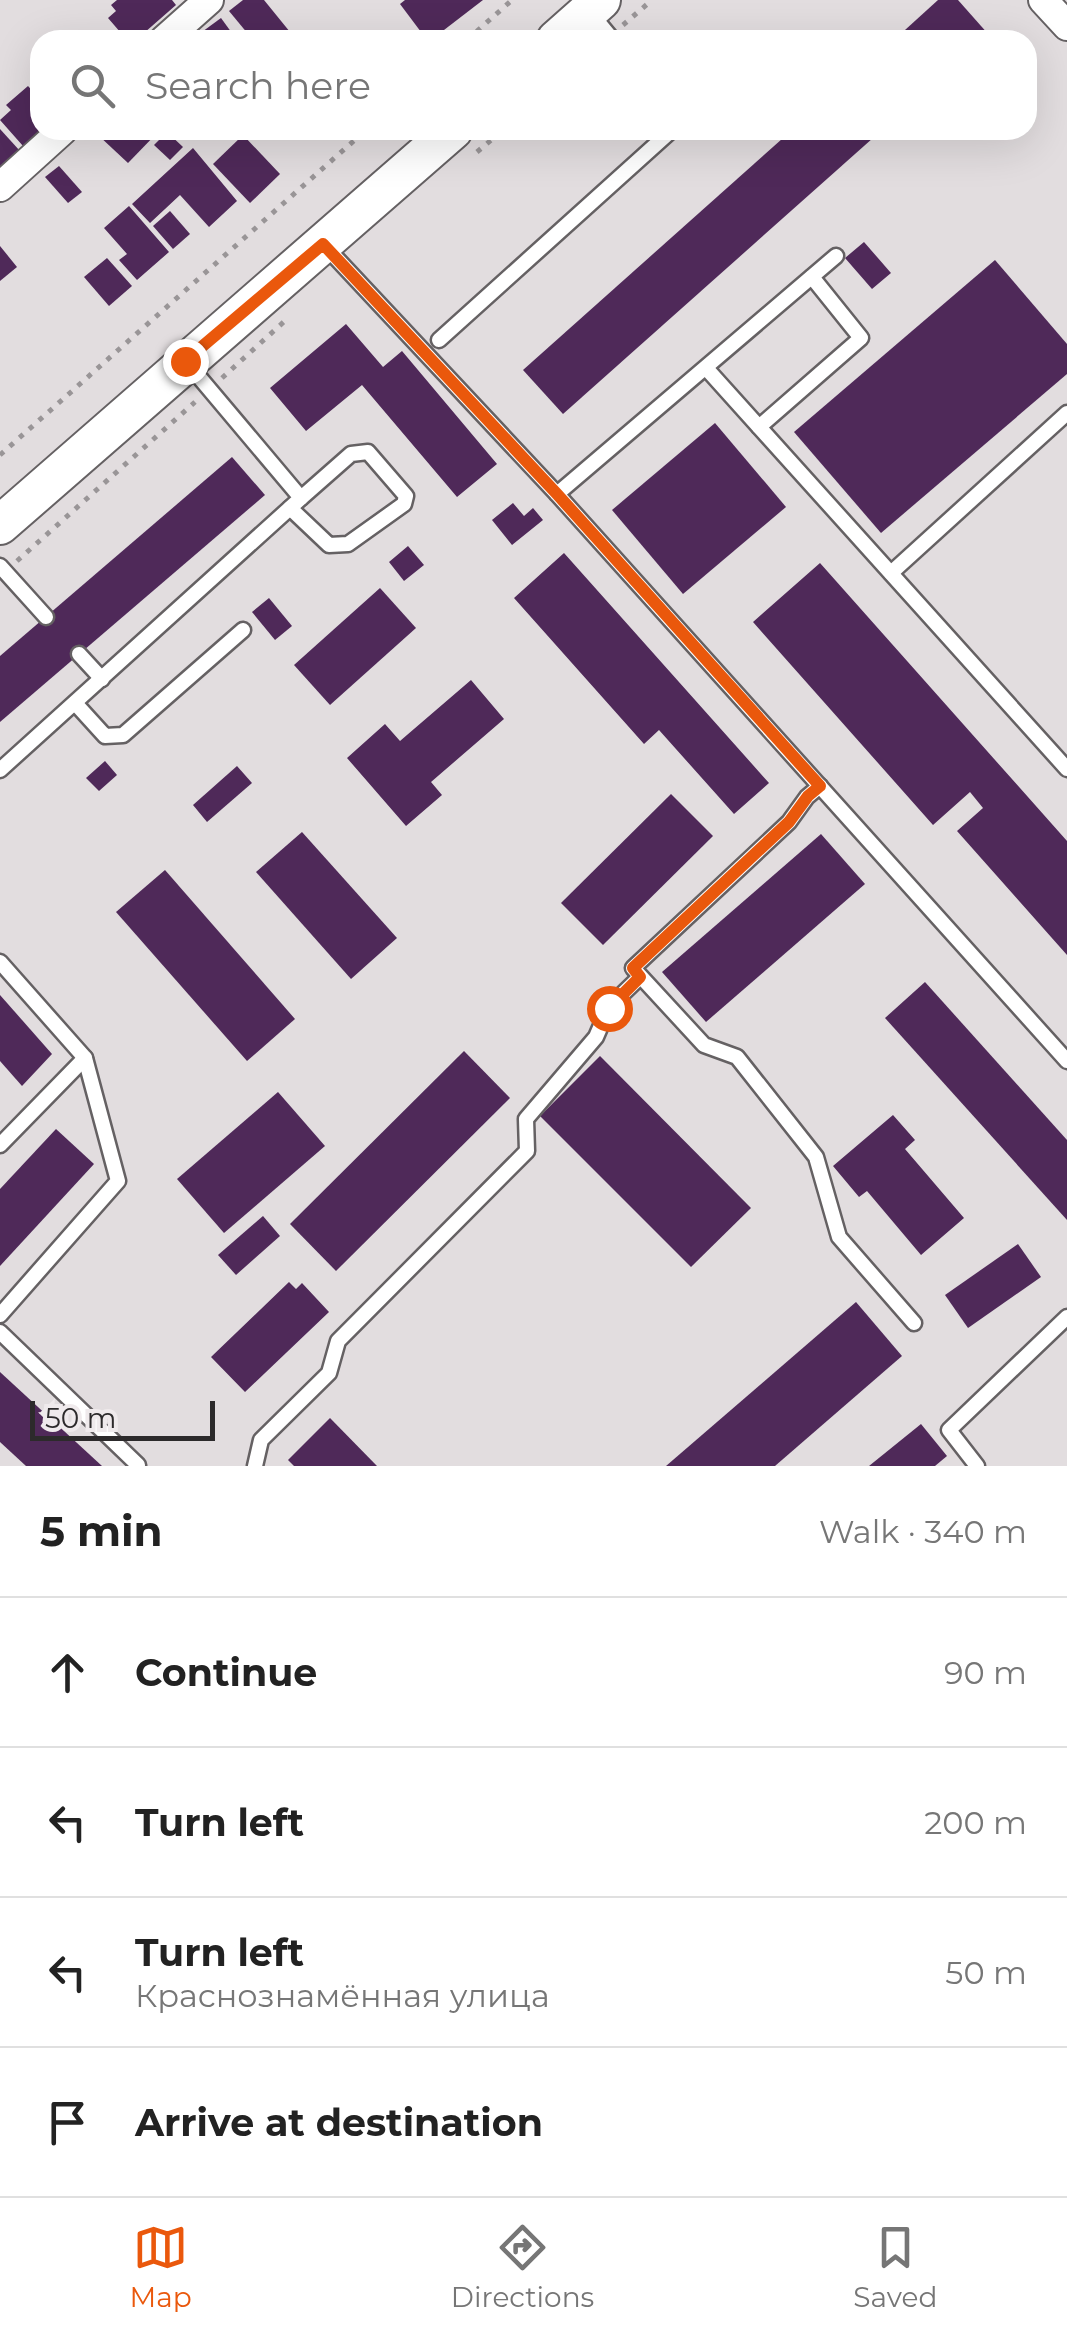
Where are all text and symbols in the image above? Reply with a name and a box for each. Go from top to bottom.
search box [30,30,1037,140]
icon: search [65,58,120,113]
text: Search here [145,62,371,109]
route end [163,339,209,385]
route start [587,986,633,1032]
scale bar [30,1396,215,1440]
text: 50 m [45,1401,116,1435]
text: 5 min [40,1505,163,1557]
text: Walk · 340 m [819,1512,1027,1551]
icon: ahead [40,1645,95,1700]
text: Continue [135,1649,317,1696]
text: 90 m [944,1653,1027,1692]
icon: left [40,1795,95,1850]
text: Turn left [135,1799,304,1846]
text: 200 m [924,1803,1027,1842]
text: Turn left [135,1929,304,1976]
icon: left [40,1945,95,2000]
text: 50 m [945,1953,1027,1992]
text: Краснознамённая улица [135,1976,550,2015]
icon: arrive [40,2095,95,2150]
text: Arrive at destination [135,2099,543,2146]
tab: Map [130,2220,192,2314]
tab: Directions [451,2220,594,2314]
tab: Saved [853,2220,937,2314]

